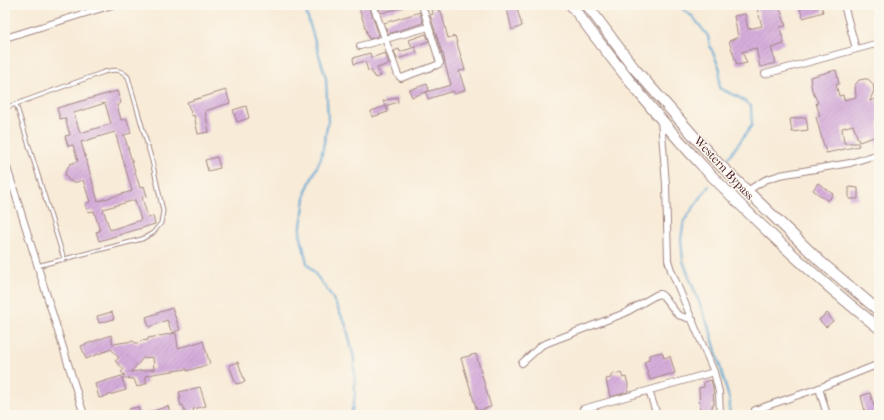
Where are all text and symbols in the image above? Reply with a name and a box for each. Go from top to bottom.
street label: Western Bypass [690,133,757,203]

